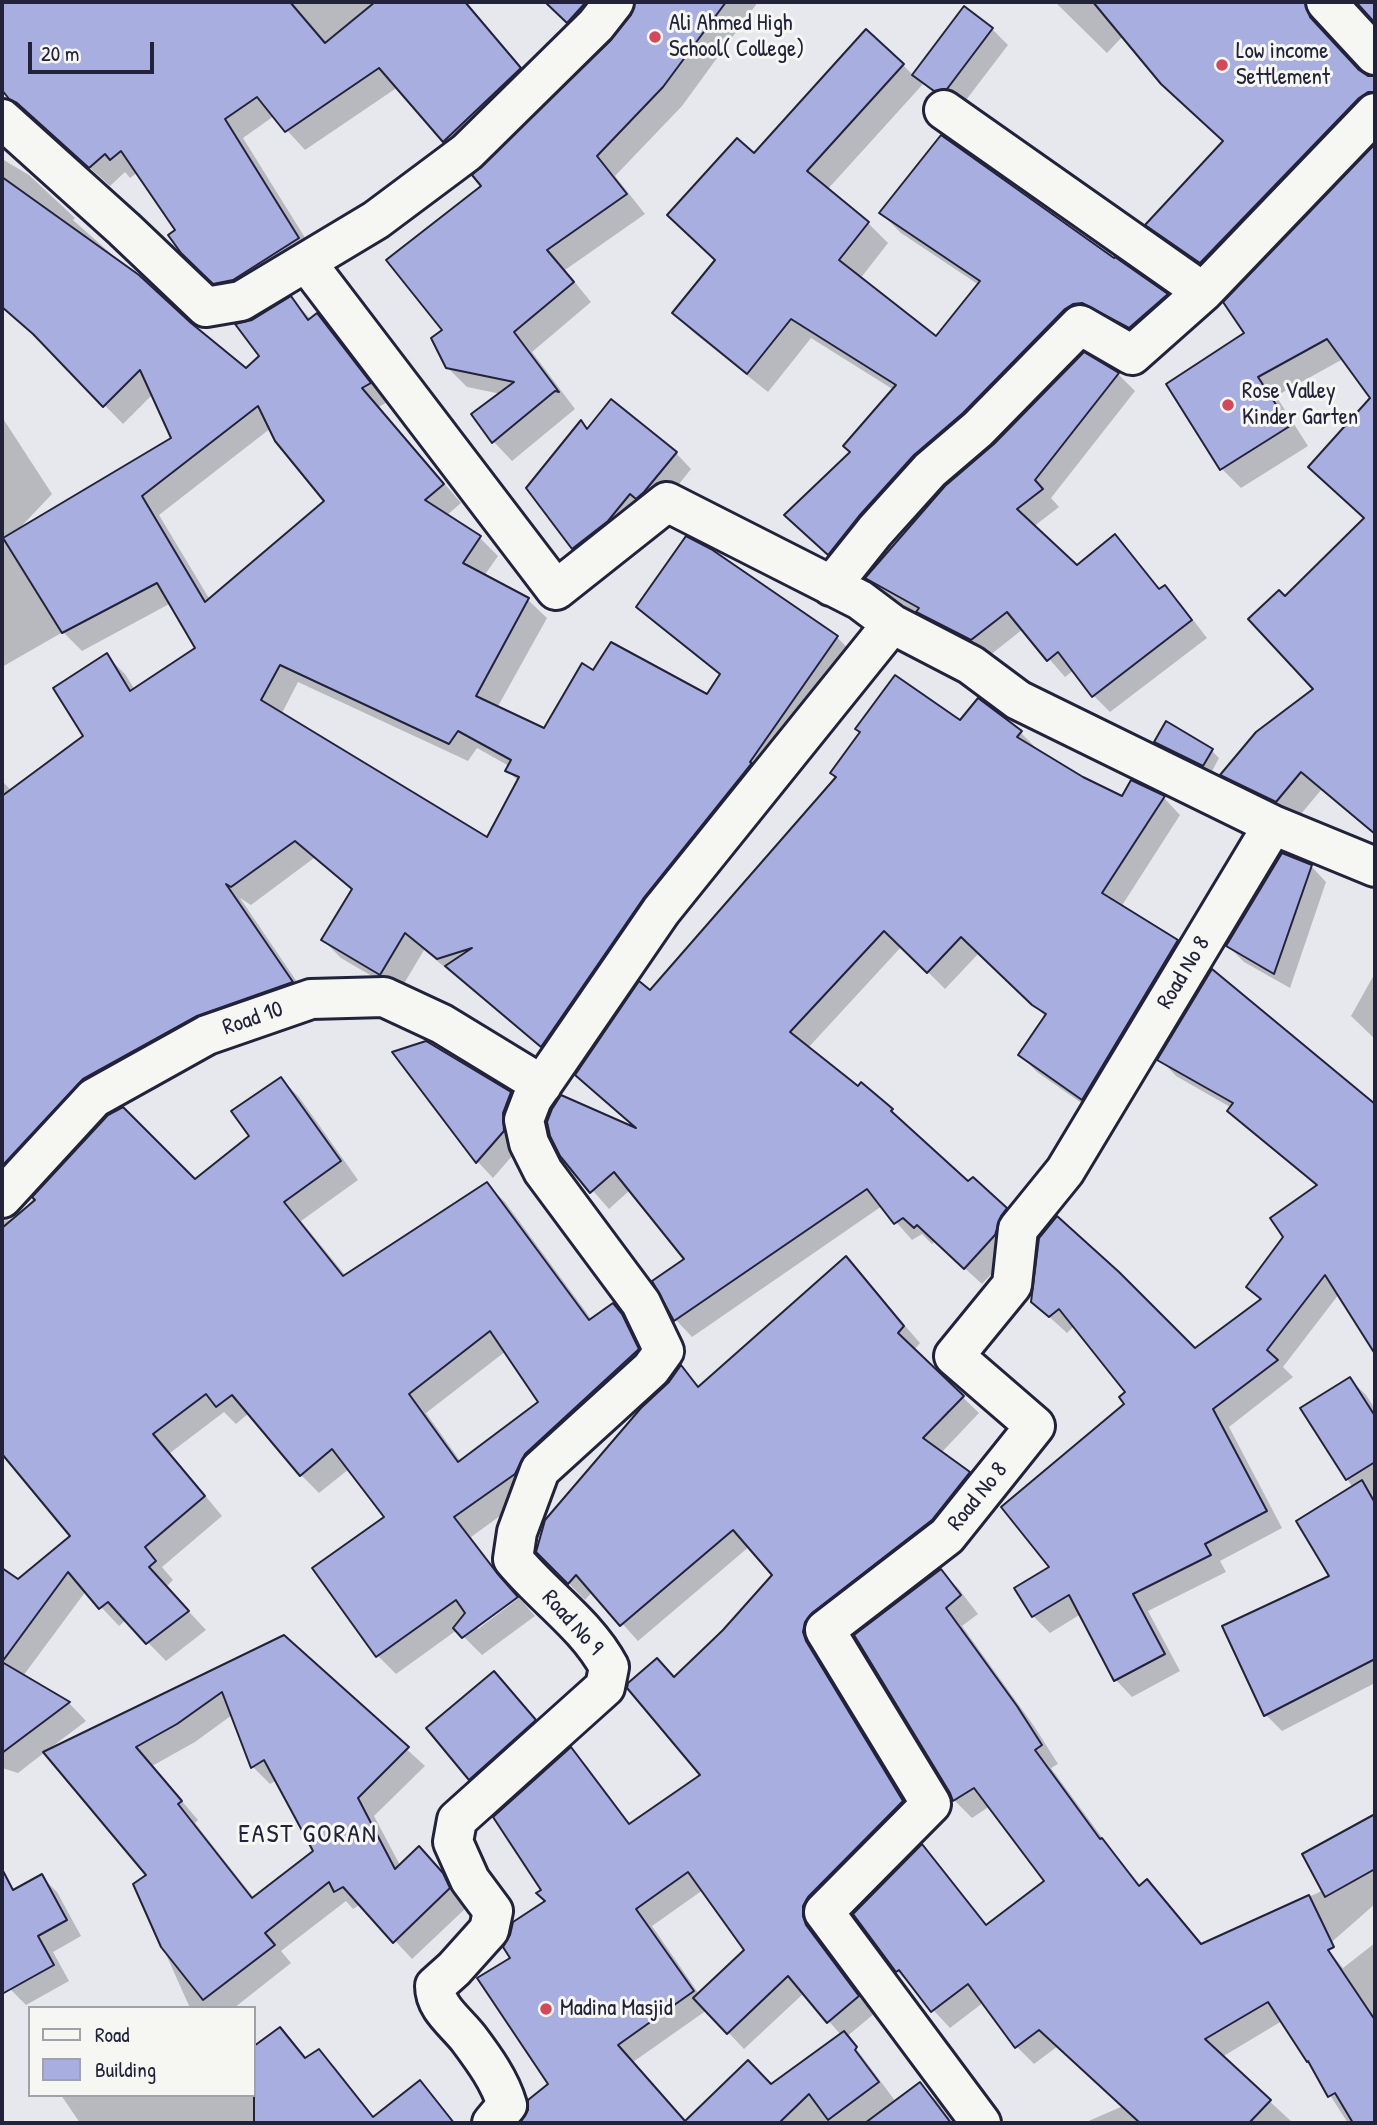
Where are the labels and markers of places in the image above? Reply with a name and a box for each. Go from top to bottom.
place label: Ali Ahmed High School( College) [669,10,804,64]
marker: Ali Ahmed High School( College) [647,29,663,45]
place label: Low income Settlement [1236,38,1330,92]
marker: Low income Settlement [1214,57,1230,73]
place label: Rose Valley Kinder Garten [1242,378,1358,432]
marker: Rose Valley Kinder Garten [1220,397,1236,413]
place label: Madina Masjid [560,1995,673,2023]
marker: Madina Masjid [538,2001,554,2017]

